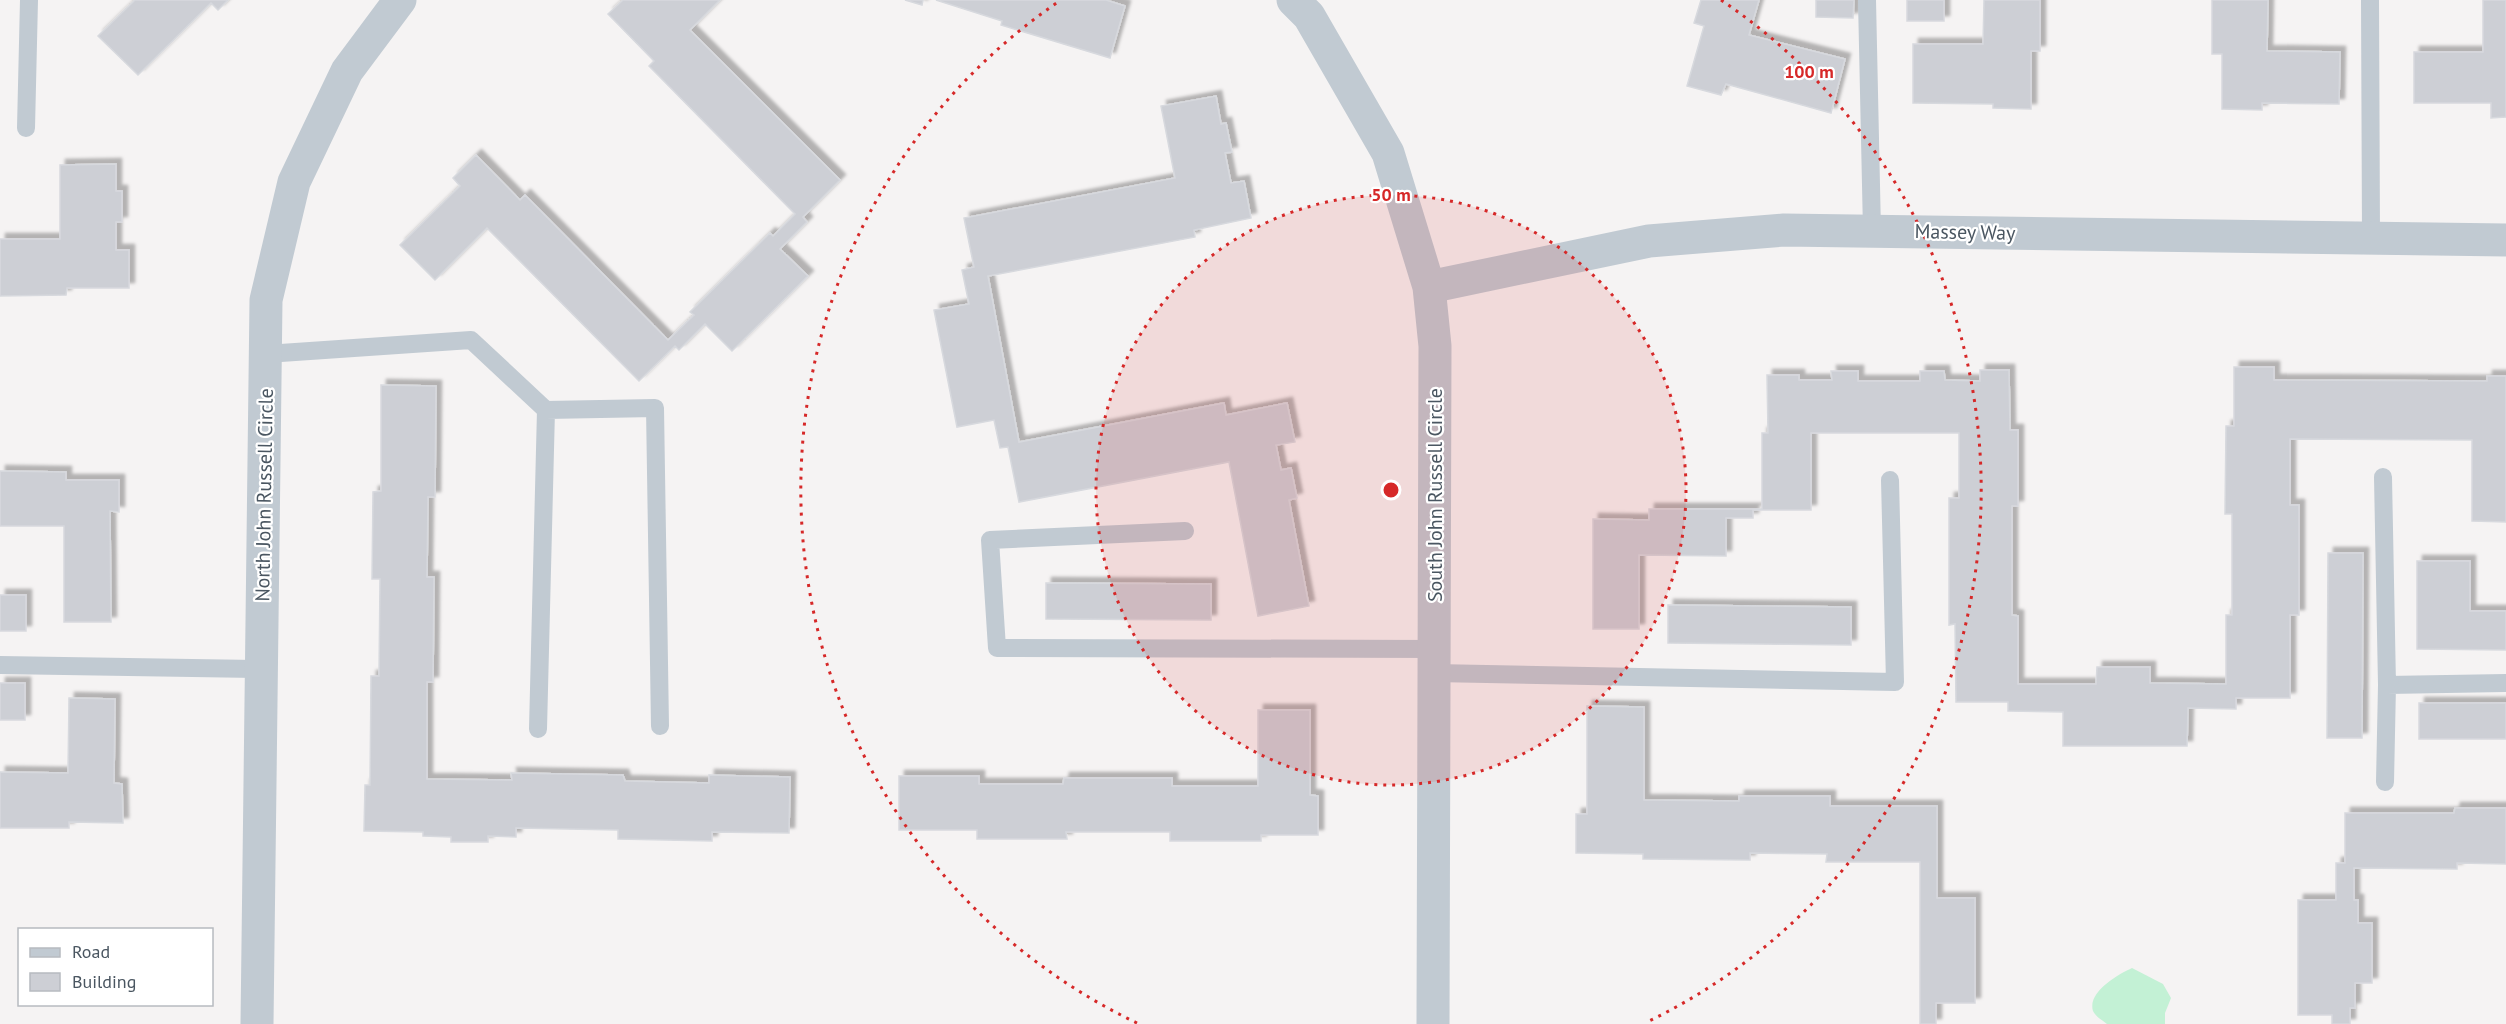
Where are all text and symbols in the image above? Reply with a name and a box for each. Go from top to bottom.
text: 100 m [1784,60,1834,83]
text: 50 m [1371,183,1411,206]
street label: Massey Way [1914,218,2016,246]
street label: North John Russell Circle [249,388,279,602]
street label: South John Russell Circle [1422,388,1448,602]
centre of rings [1381,480,1401,500]
legend [18,928,213,1006]
text: Road [72,940,110,963]
text: Building [72,970,136,993]

